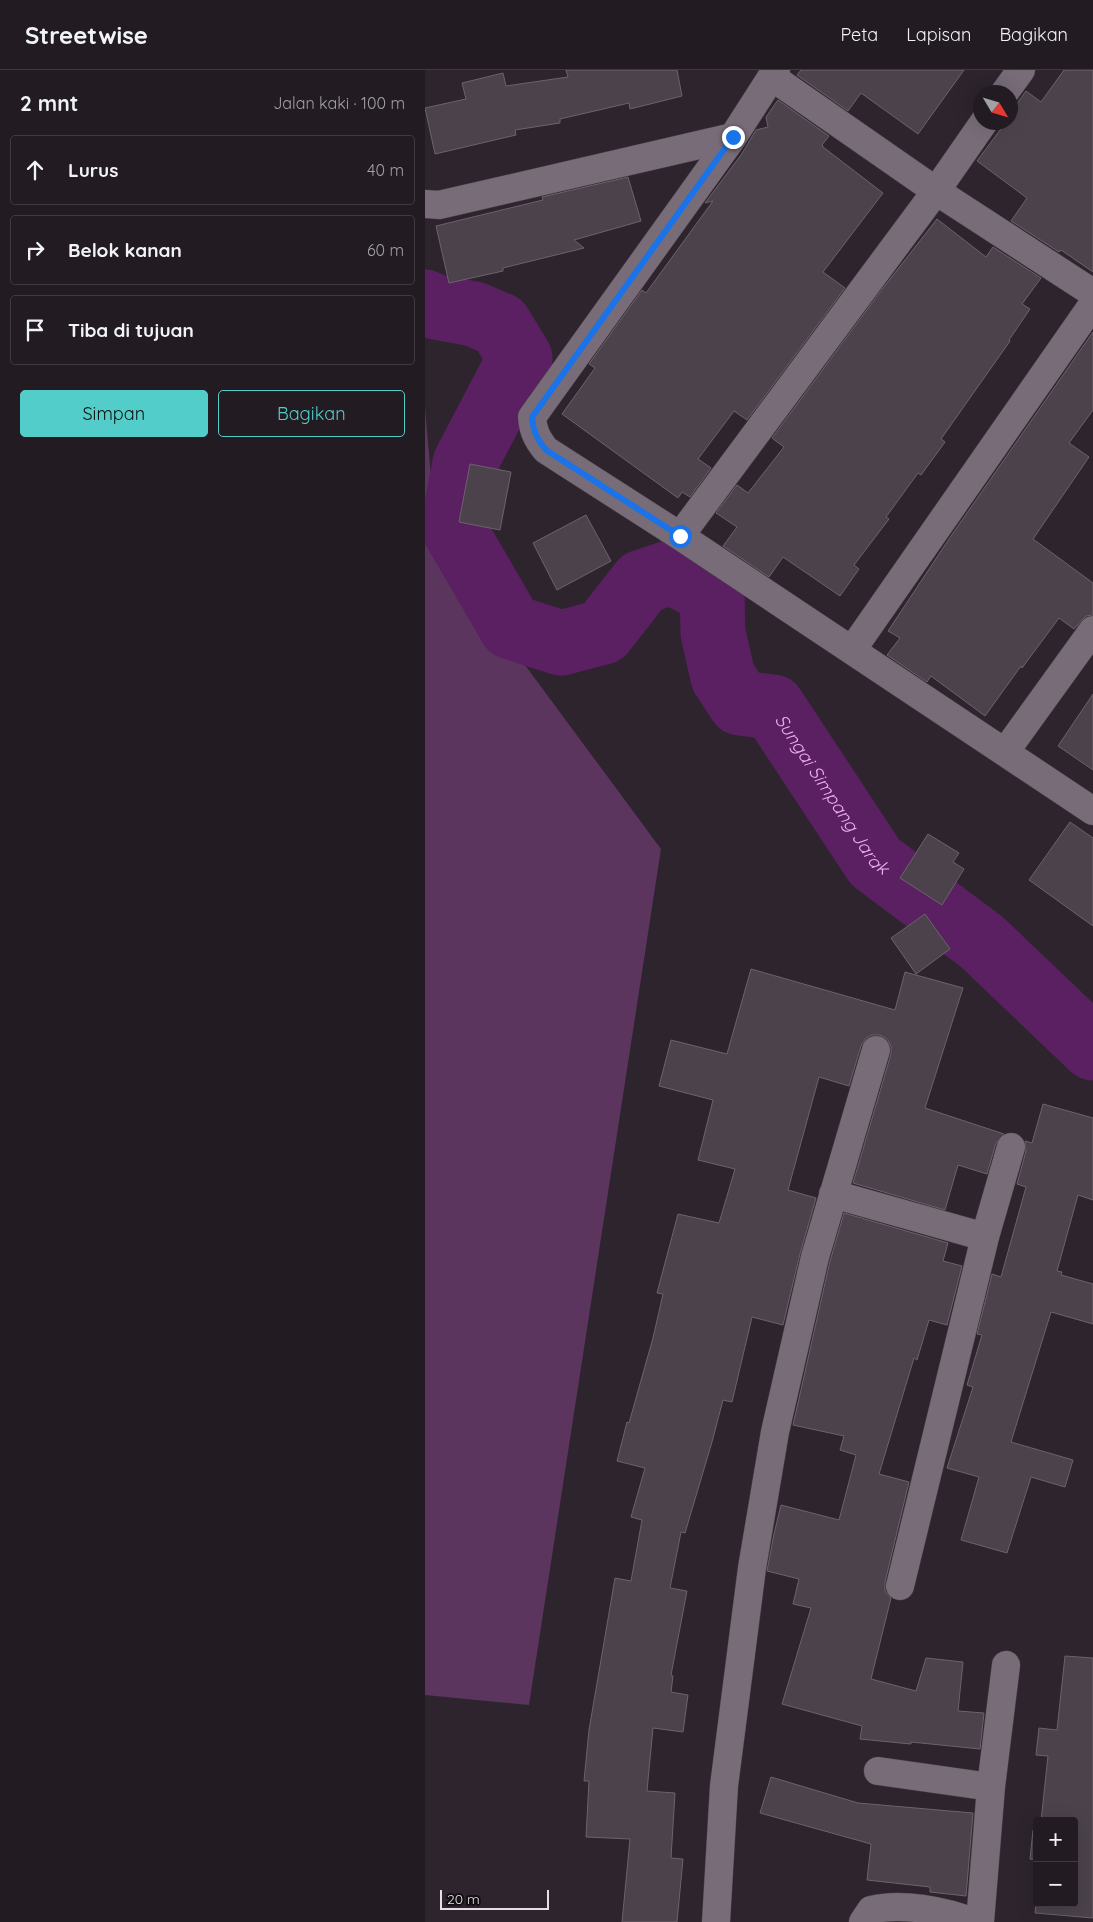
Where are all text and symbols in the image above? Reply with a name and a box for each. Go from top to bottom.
text: Streetwise [25,20,148,50]
text: Peta [841,23,878,46]
text: Lapisan [906,23,971,46]
text: Bagikan [999,23,1068,46]
north arrow [973,85,1018,130]
text: 2 mnt [20,90,78,116]
text: Jalan kaki · 100 m [273,93,405,113]
route end [722,126,745,149]
icon: ahead [21,156,49,184]
text: Lurus [68,158,118,182]
text: 40 m [367,160,404,180]
icon: right [21,236,49,264]
text: Belok kanan [68,238,182,262]
text: 60 m [367,240,404,260]
icon: arrive [21,316,49,344]
text: Tiba di tujuan [68,318,194,342]
button: Simpan [20,390,208,437]
button: Bagikan [218,390,405,437]
route start [669,525,692,548]
water label: Sungai Simpang Jarak [770,710,895,880]
map controls [1033,1817,1078,1907]
button: + [1033,1817,1078,1862]
button: − [1033,1862,1078,1907]
scale bar [440,1887,549,1910]
text: 20 m [447,1890,480,1908]

